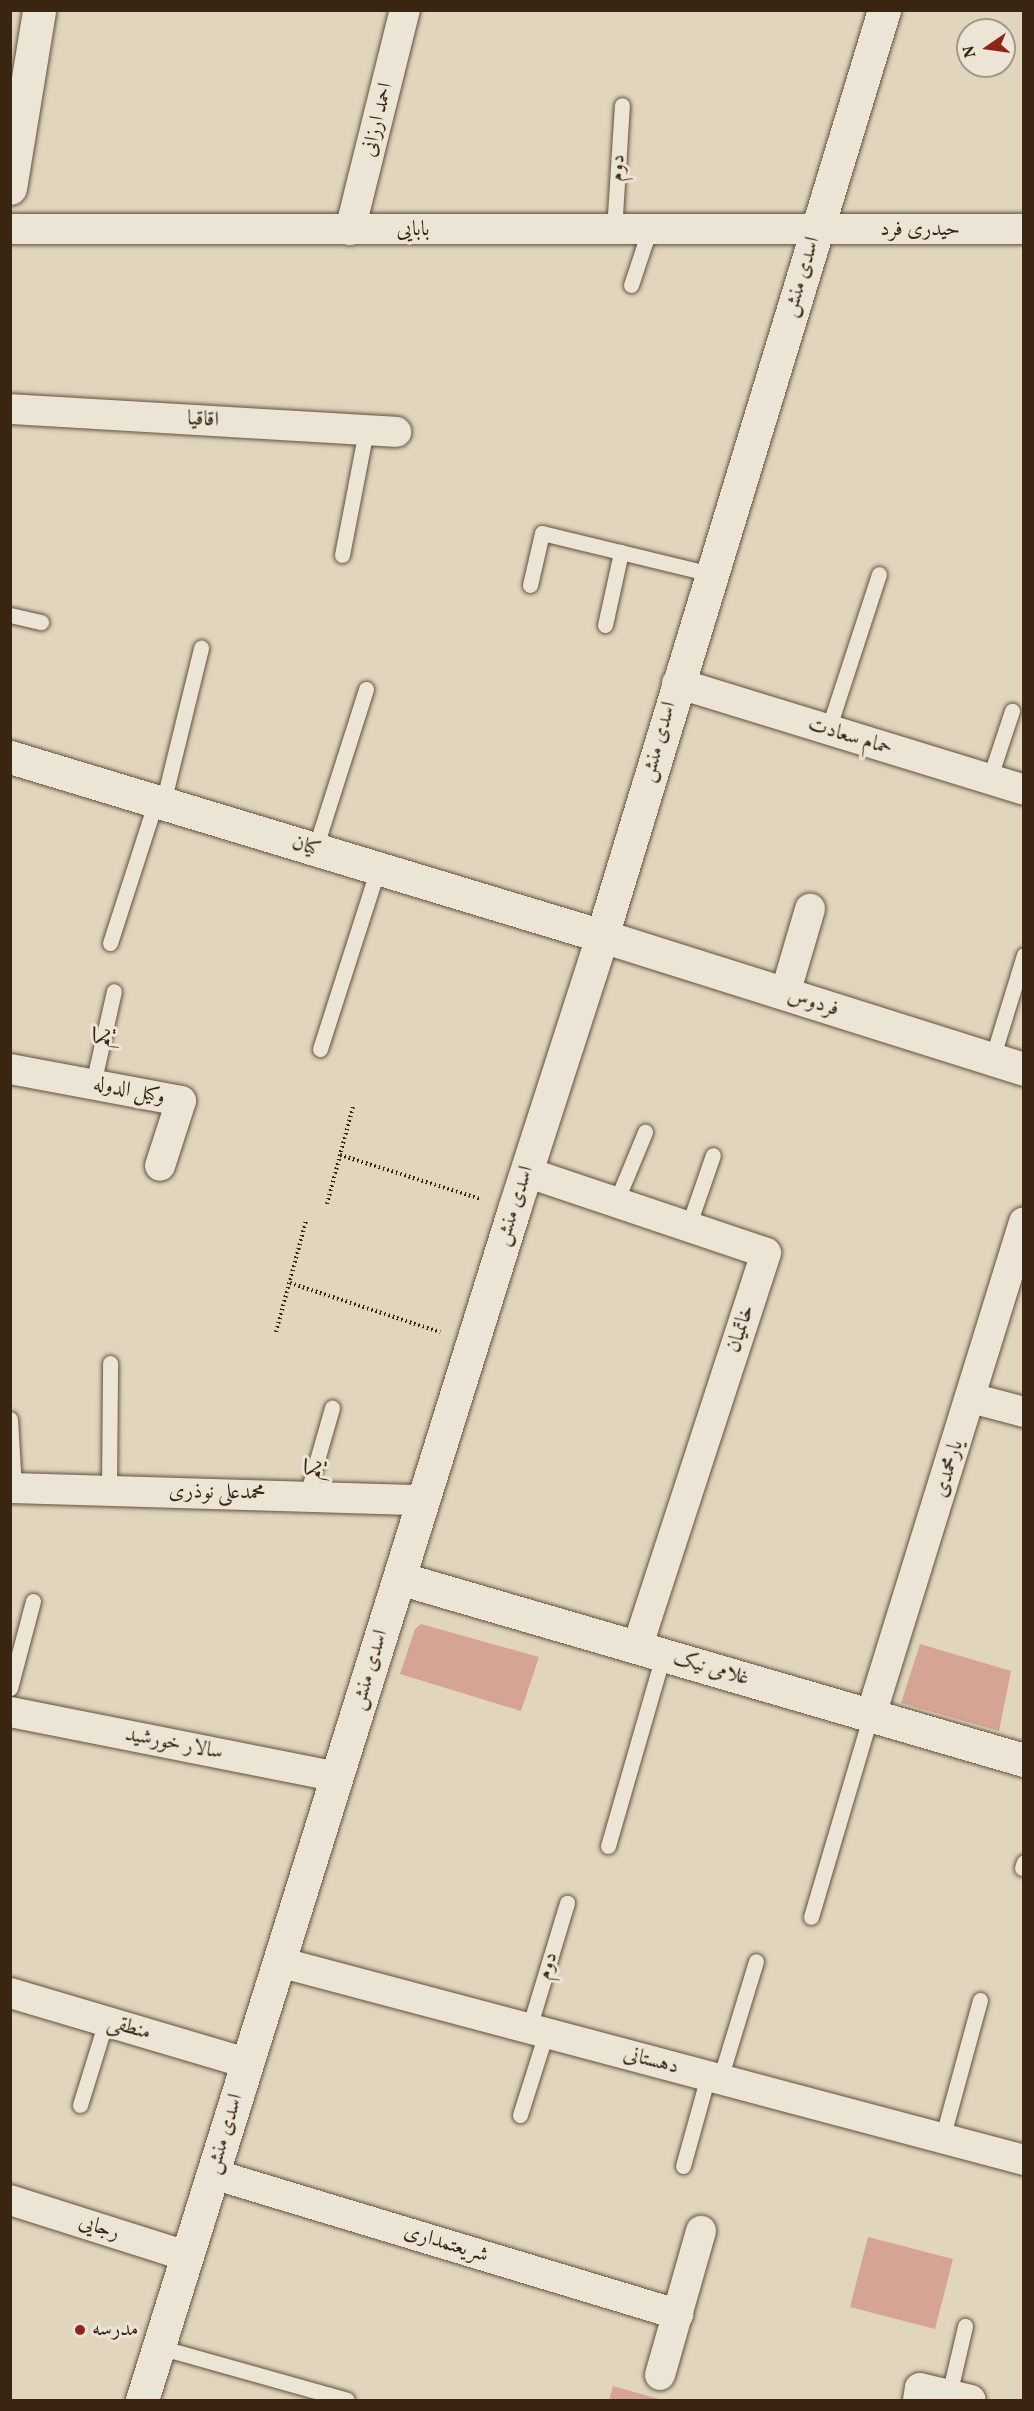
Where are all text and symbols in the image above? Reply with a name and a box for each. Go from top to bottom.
north arrow [956,18,1016,78]
text: N [958,43,982,60]
street label: احمد ارزانی [357,80,399,160]
street label: دوم [605,154,631,182]
street label: بابایی [396,217,430,243]
street label: حیدری فرد [880,217,960,243]
street label: اسدی منش [778,234,826,320]
street label: اقاقیا [187,407,219,433]
street label: اسدی منش [636,699,682,785]
street label: حمام سعادت [805,712,895,762]
street label: کیان [289,831,323,863]
street label: فردوس [784,983,842,1023]
street label: یکم [90,1025,118,1049]
street label: وکیل الدوله [91,1072,167,1110]
street label: اسدی منش [490,1163,540,1249]
street label: خاتمیان [721,1302,761,1356]
street label: یارمحمدی [928,1437,970,1501]
street label: یکم [300,1457,330,1481]
street label: محمدعلی نوذری [168,1480,266,1506]
street label: اسدی منش [346,1627,394,1713]
street label: غلامی نیک [670,1646,752,1692]
street label: سالار خورشید [123,1722,225,1766]
street label: دوم [532,1949,564,1983]
street label: منطقی [104,2010,154,2046]
street label: دهستانی [621,2042,681,2080]
street label: اسدی منش [201,2091,249,2177]
street label: رجایی [75,2210,123,2246]
street label: شریعتمداری [401,2219,491,2269]
place label: مدرسه [92,2317,138,2343]
marker: مدرسه [73,2323,87,2337]

